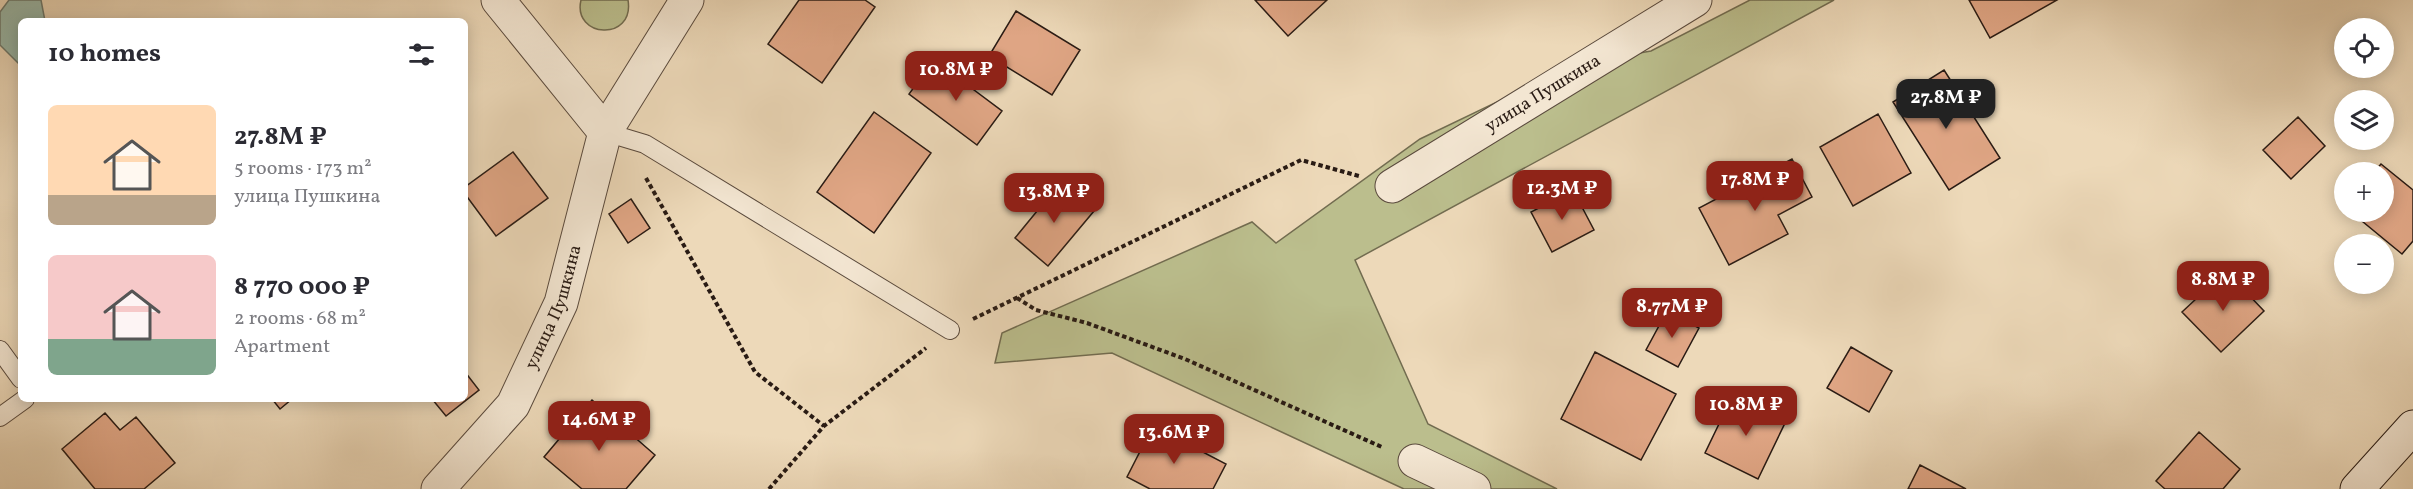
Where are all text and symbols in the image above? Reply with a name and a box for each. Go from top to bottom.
map controls [2334,18,2394,294]
button: locate [2334,18,2394,78]
text: 10 homes [48,36,161,72]
icon: filters [405,38,438,71]
street label: улица Пушкина [1480,48,1606,139]
pin: 10.8M ₽ [901,51,1011,102]
text: 10.8M ₽ [919,56,993,84]
pin: 27.8M ₽ [1891,79,2001,130]
text: 27.8M ₽ [1910,84,1982,112]
button: layers [2334,90,2394,150]
text: 27.8M ₽ [234,119,327,155]
icon: home [96,129,168,201]
text: 5 rooms · 173 m² [234,155,372,183]
pin: 17.8M ₽ [1700,161,1810,212]
button: + [2334,162,2394,222]
text: 17.8M ₽ [1720,166,1790,194]
pin: 12.3M ₽ [1507,170,1617,221]
pin: 13.8M ₽ [999,173,1109,224]
text: 12.3M ₽ [1527,175,1597,203]
text: 13.8M ₽ [1018,178,1090,206]
text: улица Пушкина [234,183,380,211]
button: − [2334,234,2394,294]
street label: улица Пушкина [519,242,588,374]
pin: 8.8M ₽ [2174,261,2272,312]
text: 8.8M ₽ [2191,266,2255,294]
text: 8 770 000 ₽ [234,269,370,305]
icon: home [96,279,168,351]
pin: 8.77M ₽ [1617,288,1727,339]
text: 8.77M ₽ [1636,293,1708,321]
text: 2 rooms · 68 m² [234,305,366,333]
text: Apartment [234,333,330,361]
pin: 10.8M ₽ [1691,386,1801,437]
text: 10.8M ₽ [1709,391,1783,419]
pin: 14.6M ₽ [544,401,654,452]
text: 14.6M ₽ [562,406,636,434]
pin: 13.6M ₽ [1119,414,1229,465]
text: 13.6M ₽ [1138,419,1210,447]

